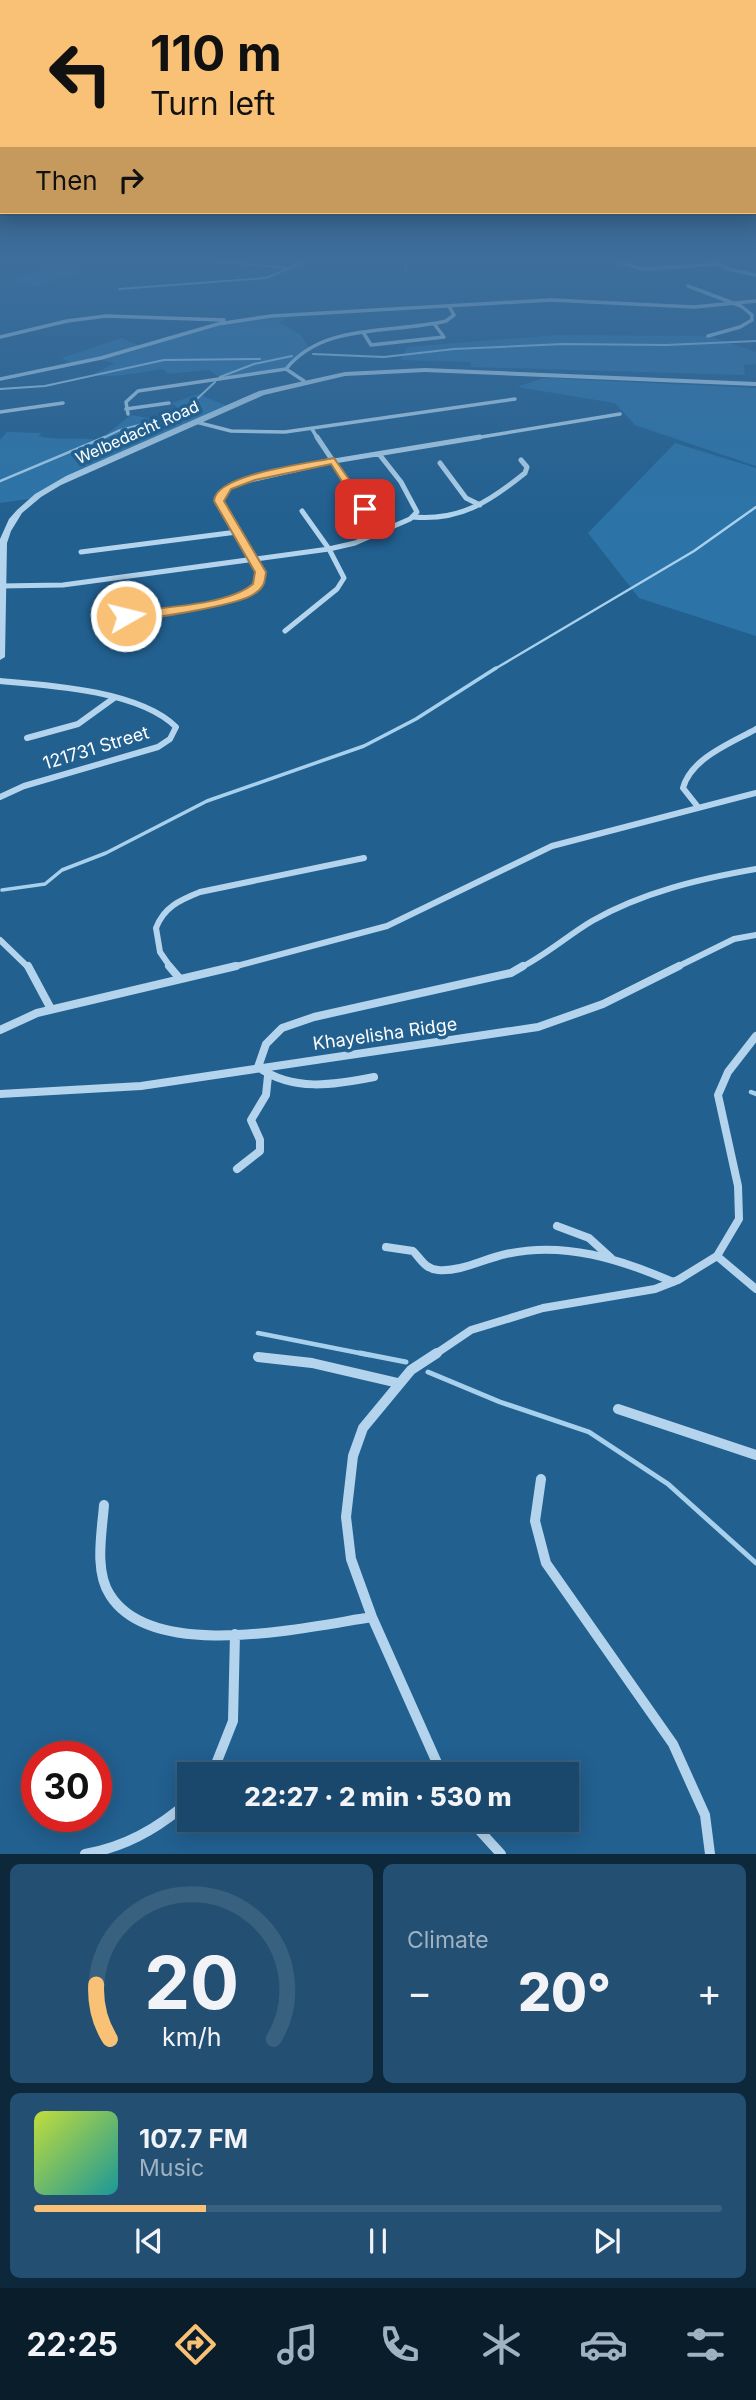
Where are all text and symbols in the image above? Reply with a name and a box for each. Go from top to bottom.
text: 110 m [150,24,282,83]
icon: left [35,28,126,119]
text: Turn left [150,84,275,123]
icon: right [112,161,150,199]
text: Then [35,165,98,196]
street label: Welbedacht Road [72,396,202,468]
pin [335,479,395,539]
icon: arrive [346,490,384,528]
position arrow [89,579,163,653]
street label: 121731 Street [40,721,152,774]
street label: Khayelisha Ridge [311,1013,458,1054]
speed limit sign: 30 [21,1741,112,1832]
text: 22:27 · 2 min · 530 m [244,1781,512,1812]
text: Climate [407,1926,489,1954]
text: 20 [144,1939,239,2028]
text: 20° [518,1961,611,2024]
text: − [407,1969,432,2015]
text: + [697,1969,722,2015]
text: km/h [162,2022,221,2052]
text: 107.7 FM [139,2123,248,2154]
text: Music [139,2154,204,2182]
icon: previous [130,2222,168,2260]
icon: pause [359,2222,397,2260]
icon: next [588,2222,626,2260]
icon: directions [171,2320,220,2369]
icon: music [273,2320,322,2369]
icon: phone [375,2320,424,2369]
icon: climate [477,2320,526,2369]
icon: car [579,2320,628,2369]
icon: filters [681,2320,730,2369]
text: 22:25 [26,2325,118,2364]

